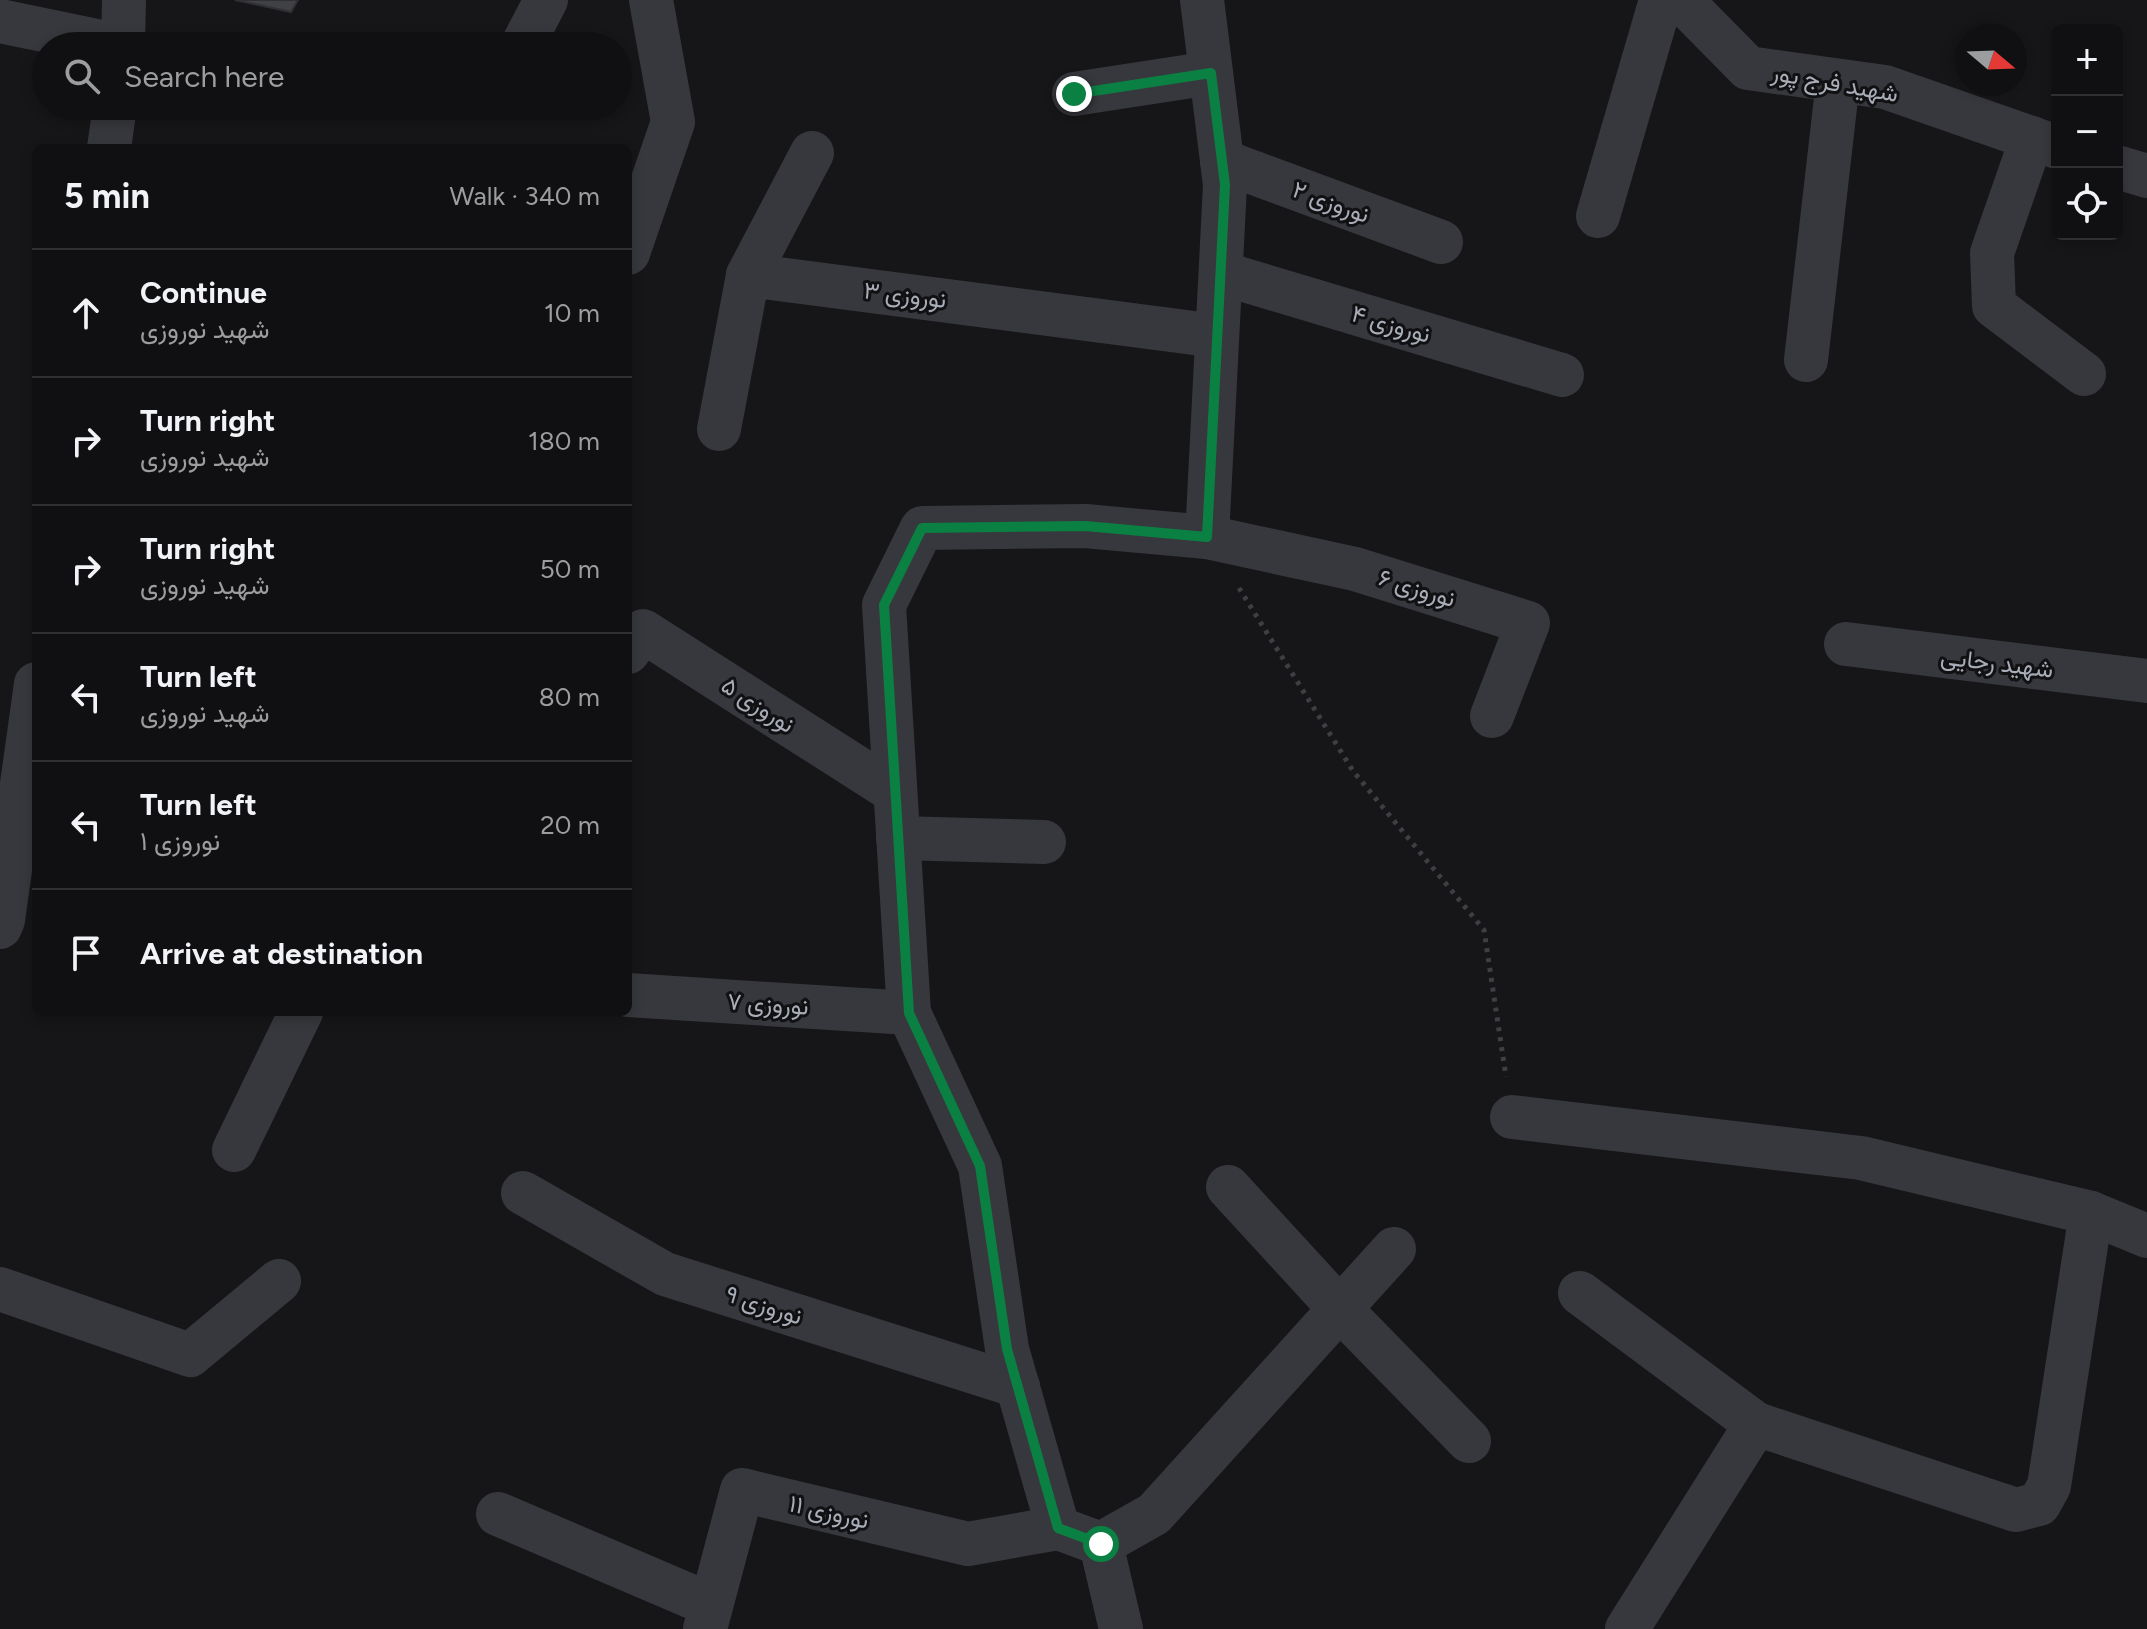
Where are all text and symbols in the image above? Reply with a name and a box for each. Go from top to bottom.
north arrow [1955,24,2027,96]
map controls [2051,24,2123,240]
button: + [2051,24,2123,96]
search box [32,32,632,120]
icon: search [60,54,104,98]
street label: شهید فرج پور [1768,57,1901,110]
text: Search here [124,58,284,95]
route end [1056,76,1092,112]
button: − [2051,96,2123,168]
button: locate [2051,168,2123,240]
street label: نوروزی ۲ [1288,174,1374,230]
text: 5 min [64,176,150,217]
text: Walk · 340 m [450,180,600,212]
text: Continue [140,274,267,311]
street label: نوروزی ۳ [862,275,948,315]
icon: ahead [64,291,108,335]
text: 10 m [544,297,600,329]
street label: نوروزی ۴ [1348,298,1434,350]
text: شهید نوروزی [140,313,269,345]
text: Turn right [140,402,275,439]
icon: right [64,419,108,463]
text: 180 m [528,425,600,457]
text: شهید نوروزی [140,441,269,473]
text: Turn right [140,530,275,567]
icon: right [64,547,108,591]
text: 50 m [540,553,600,585]
street label: نوروزی ۶ [1375,562,1459,614]
text: شهید نوروزی [140,569,269,601]
street label: شهید رجایی [1939,641,2055,685]
text: Turn left [140,658,257,695]
street label: نوروزی ۵ [716,670,800,740]
icon: left [64,675,108,719]
text: 80 m [539,681,600,713]
text: شهید نوروزی [140,697,269,729]
text: Turn left [140,786,257,823]
icon: left [64,803,108,847]
text: 20 m [540,809,600,841]
text: نوروزی ۱ [140,825,220,857]
icon: arrive [64,931,108,975]
text: Arrive at destination [140,935,423,972]
street label: نوروزی ۷ [726,986,810,1022]
street label: نوروزی ۹ [722,1279,806,1331]
street label: نوروزی ۱۱ [786,1488,872,1536]
route start [1083,1526,1119,1562]

